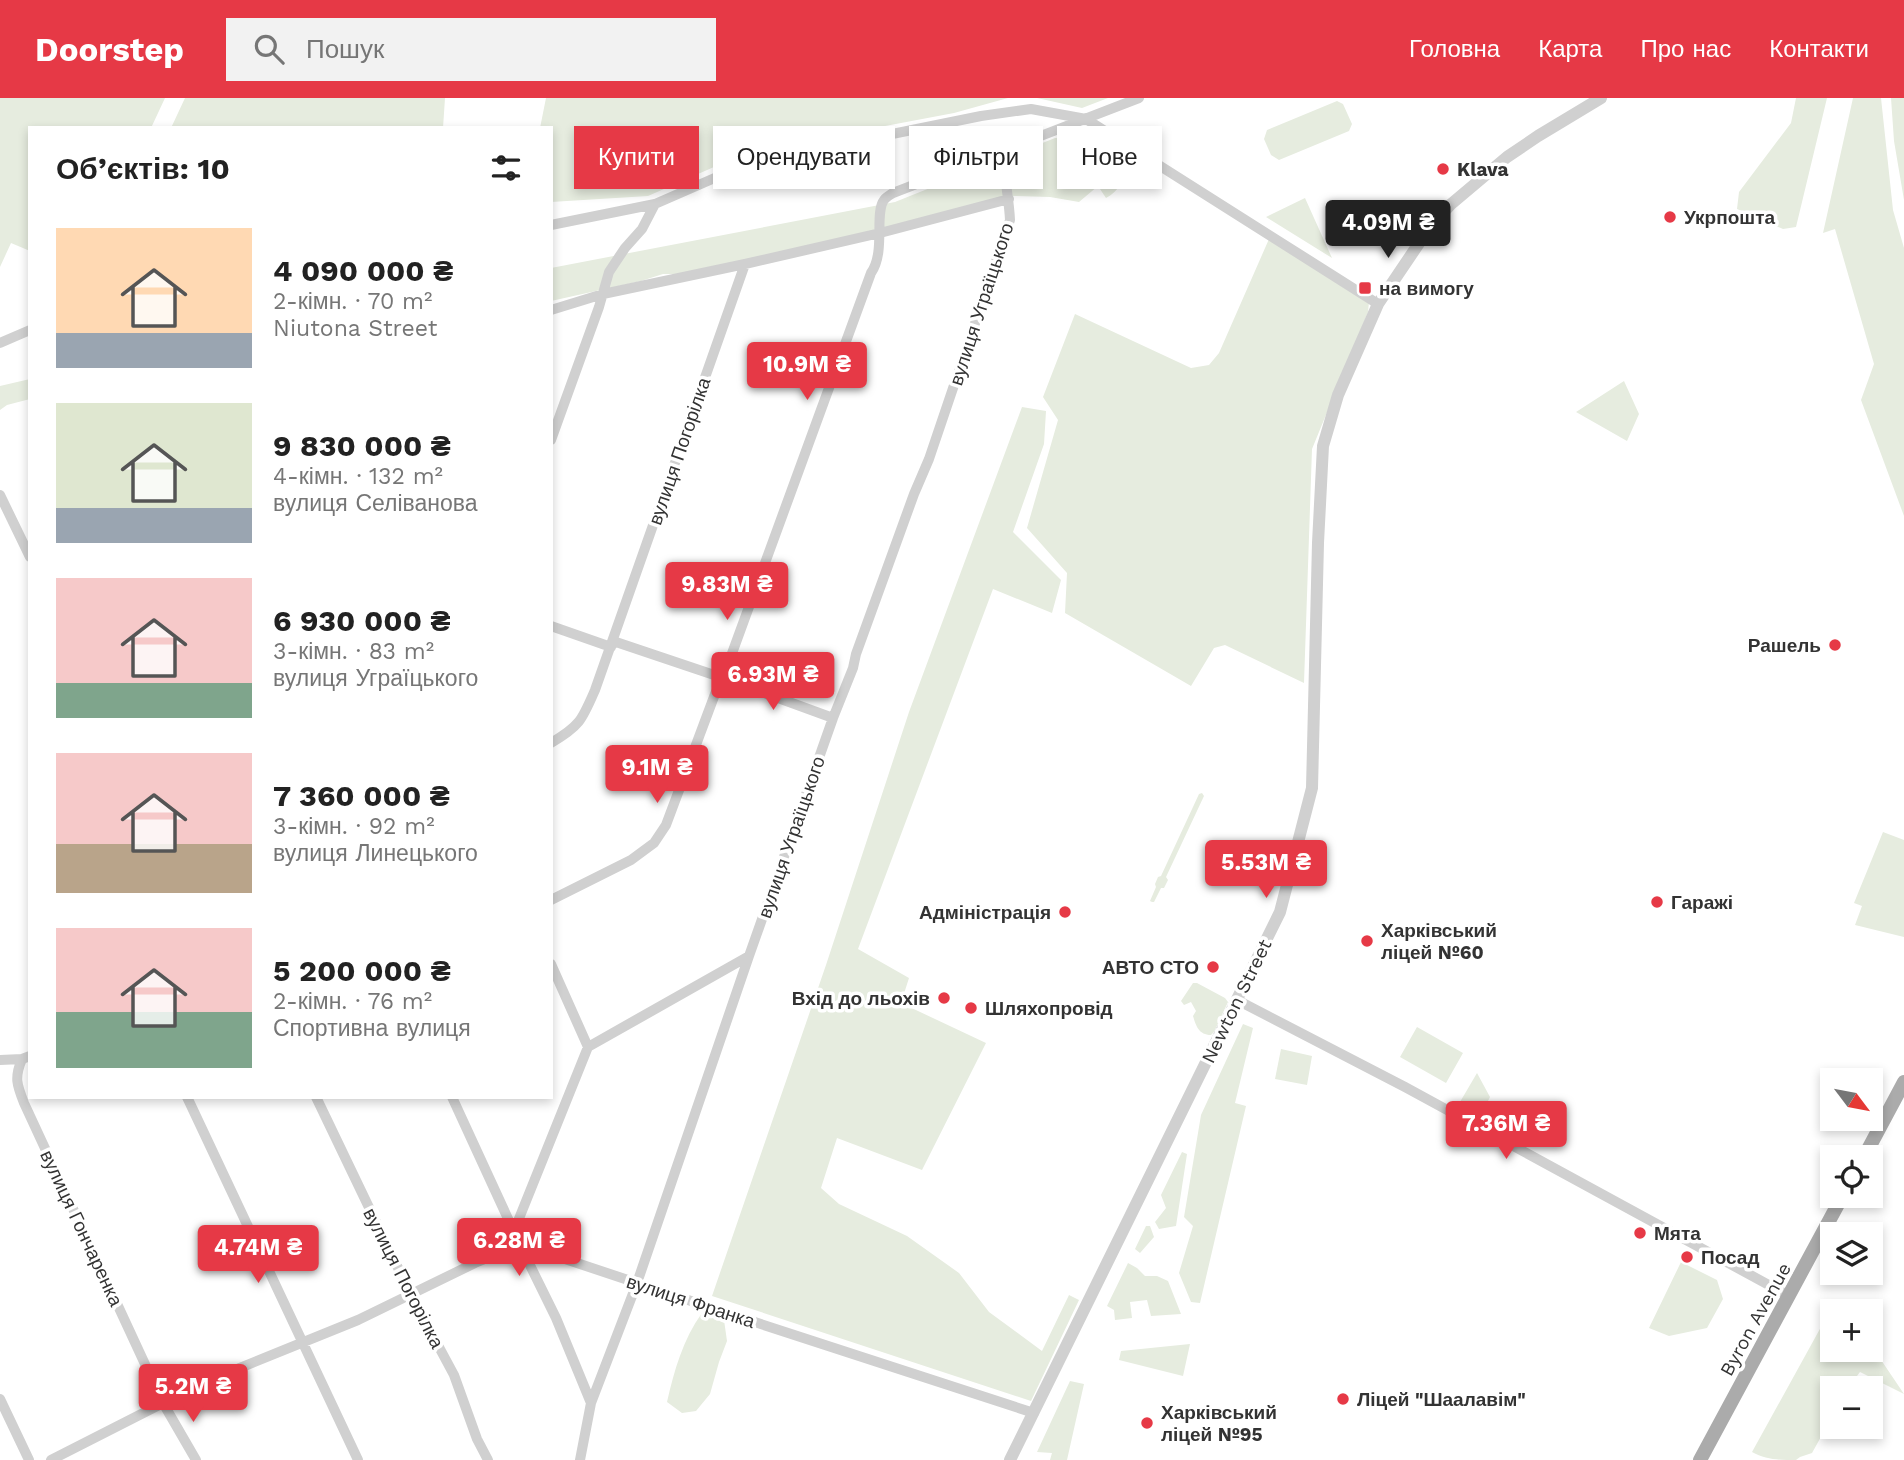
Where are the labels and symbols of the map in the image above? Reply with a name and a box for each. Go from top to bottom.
place label: Klava [1457,158,1509,181]
marker: Klava [1435,161,1451,177]
pin: 4.09M ₴ [1323,200,1453,260]
place label: Укрпошта [1684,206,1775,229]
marker: Укрпошта [1662,209,1678,225]
street label: вулиця Уграїцького [944,220,1019,388]
place label: на вимогу [1379,277,1474,300]
marker: на вимогу [1357,280,1373,296]
pin: 10.9M ₴ [742,342,872,402]
street label: вулиця Погорілка [643,374,716,528]
pin: 9.83M ₴ [662,562,792,622]
place label: Рашель [1748,634,1821,657]
marker: Рашель [1827,637,1843,653]
pin: 6.93M ₴ [708,652,838,712]
pin: 9.1M ₴ [600,746,714,805]
street label: вулиця Уграїцького [753,753,830,921]
pin: 5.53M ₴ [1201,840,1331,900]
place label: Гаражі [1671,891,1733,914]
marker: Гаражі [1649,894,1665,910]
place label: Адміністрація [919,901,1051,924]
marker: Адміністрація [1057,904,1073,920]
place label: Харківський ліцей №60 [1381,919,1497,964]
marker: Харківський ліцей №60 [1359,933,1375,949]
street label: Newton Street [1196,935,1276,1067]
place label: АВТО СТО [1102,956,1199,979]
marker: АВТО СТО [1205,959,1221,975]
place label: Вхід до льохів [792,987,930,1010]
marker: Вхід до льохів [936,990,952,1006]
place label: Шляхопровід [985,997,1113,1020]
marker: Шляхопровід [963,1000,979,1016]
north arrow [1820,1068,1883,1130]
pin: 7.36M ₴ [1441,1102,1571,1161]
street label: вулиця Гончаренка [35,1147,128,1310]
street label: вулиця Погорілка [358,1204,449,1353]
pin: 6.28M ₴ [454,1218,584,1278]
place label: Мята [1654,1222,1701,1245]
marker: Мята [1632,1225,1648,1241]
pin: 4.74M ₴ [193,1226,323,1285]
place label: Посад [1701,1246,1759,1269]
marker: Посад [1679,1249,1695,1265]
street label: Byron Avenue [1715,1259,1796,1380]
street label: вулиця Франка [624,1270,758,1333]
pin: 5.2M ₴ [136,1364,250,1424]
place label: Ліцей "Шаалавім" [1357,1388,1526,1411]
marker: Ліцей "Шаалавім" [1335,1391,1351,1407]
place label: Харківський ліцей №95 [1161,1401,1277,1446]
marker: Харківський ліцей №95 [1139,1415,1155,1431]

